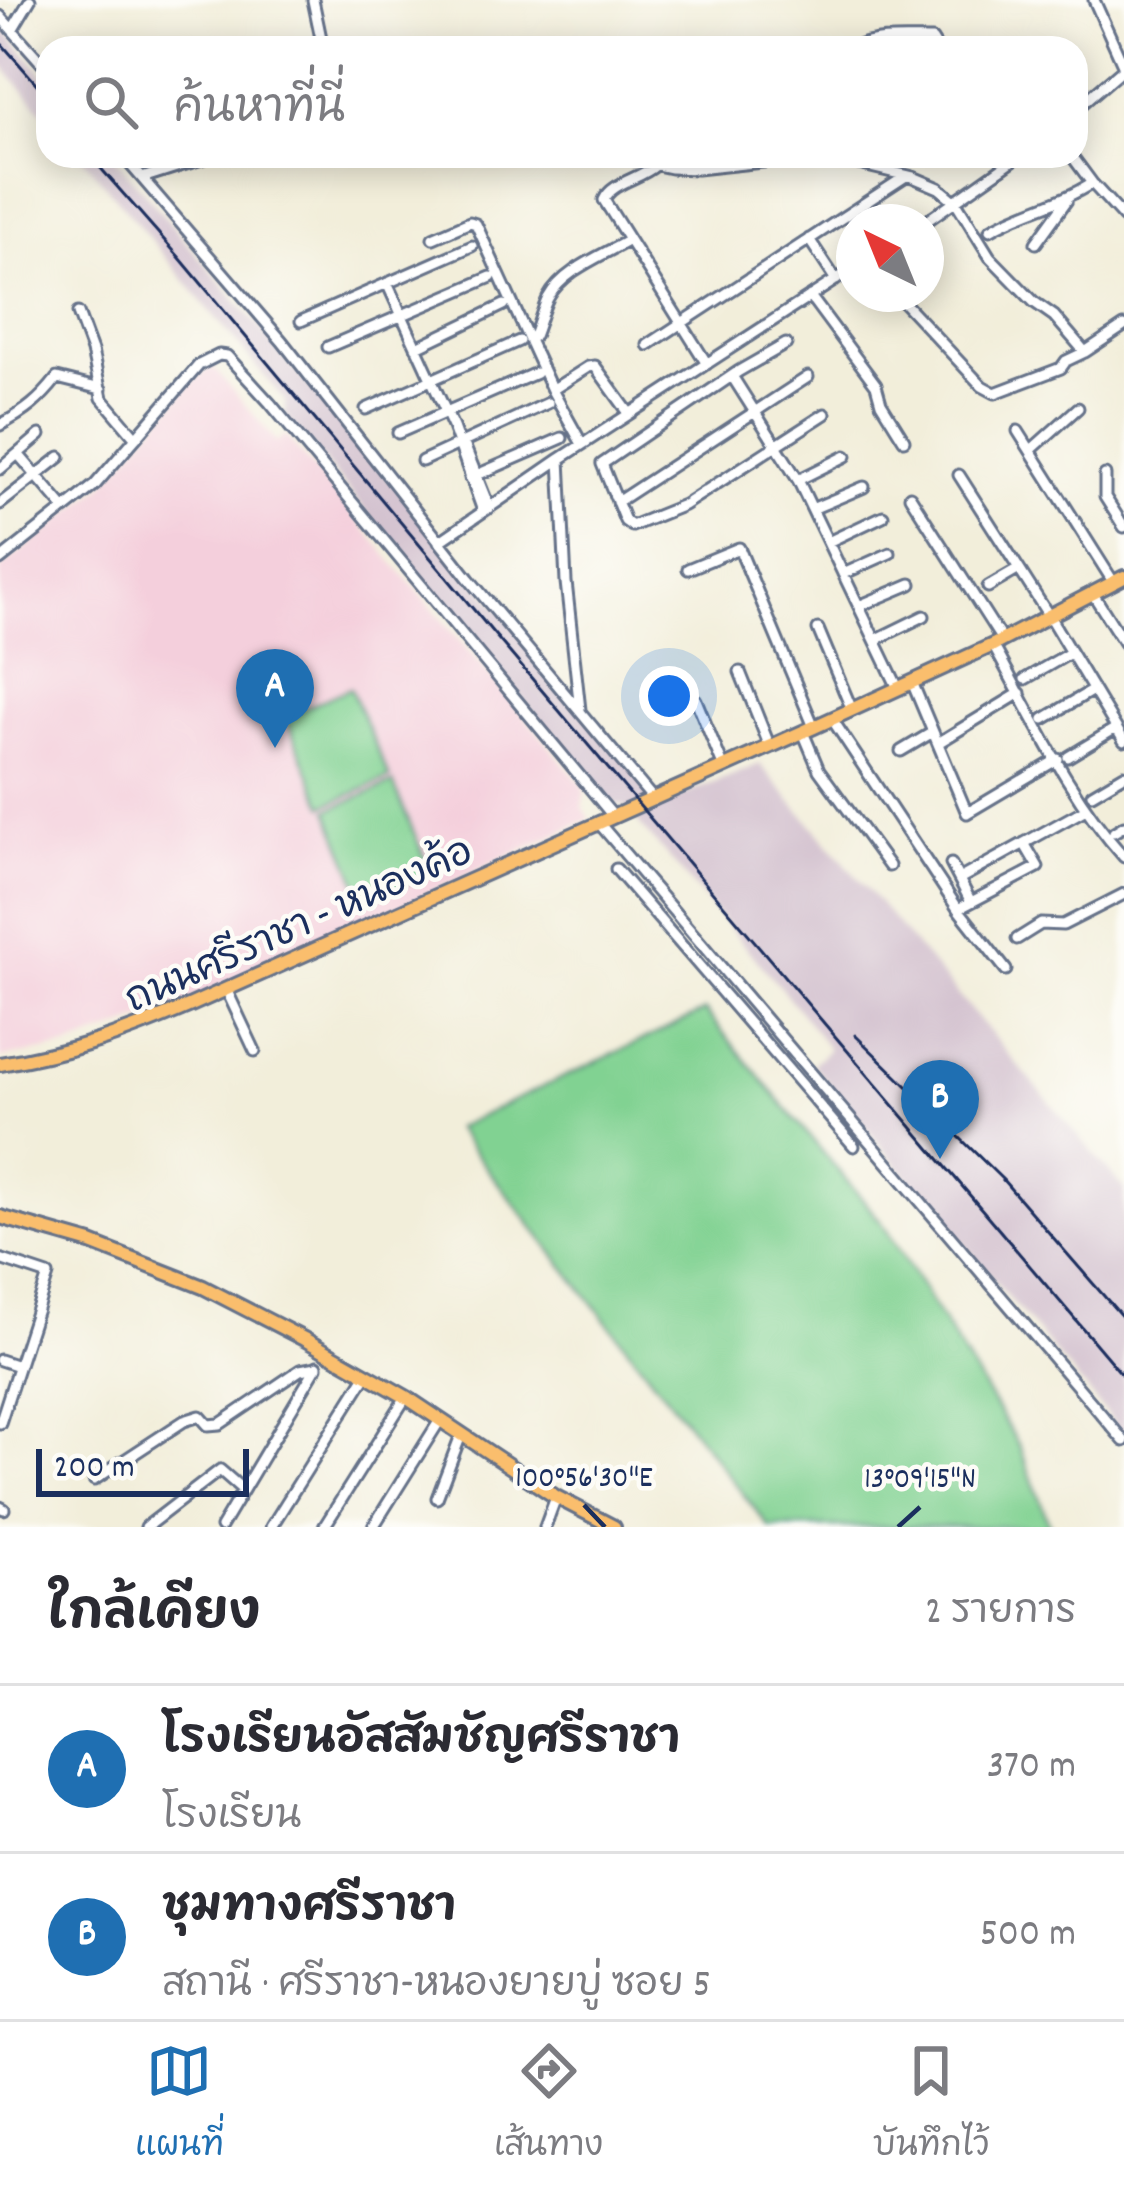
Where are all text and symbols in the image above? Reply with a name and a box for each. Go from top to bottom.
search box [36,36,1088,168]
icon: search [78,69,144,135]
text: ค้นหาที่นี่ [174,80,345,144]
north arrow [836,204,944,312]
pin: A [236,649,314,748]
your location [639,666,699,726]
street label: ถนนศรีราชา - หนองค้อ [117,825,483,1030]
pin: B [901,1060,979,1159]
scale bar [36,1443,249,1496]
text: 200 m [54,1446,135,1493]
text: 100°56'30"E [515,1459,653,1502]
text: 13°09'15"N [864,1460,976,1503]
text: ใกล้เคียง [48,1581,260,1653]
text: 2 รายการ [925,1587,1076,1642]
text: โรงเรียนอัสสัมชัญศรีราชา [162,1710,680,1774]
text: A [76,1741,98,1796]
text: 370 m [987,1741,1076,1796]
text: โรงเรียน [162,1792,301,1847]
text: ชุมทางศรีราชา [162,1878,456,1942]
text: B [78,1909,96,1964]
text: 500 m [980,1909,1076,1964]
text: สถานี · ศรีราชา-หนองยายบู่ ซอย 5 [162,1960,711,2015]
tab: แผนที่ [135,2038,224,2172]
tab: เส้นทาง [494,2038,603,2172]
tab: บันทึกไว้ [873,2038,989,2172]

